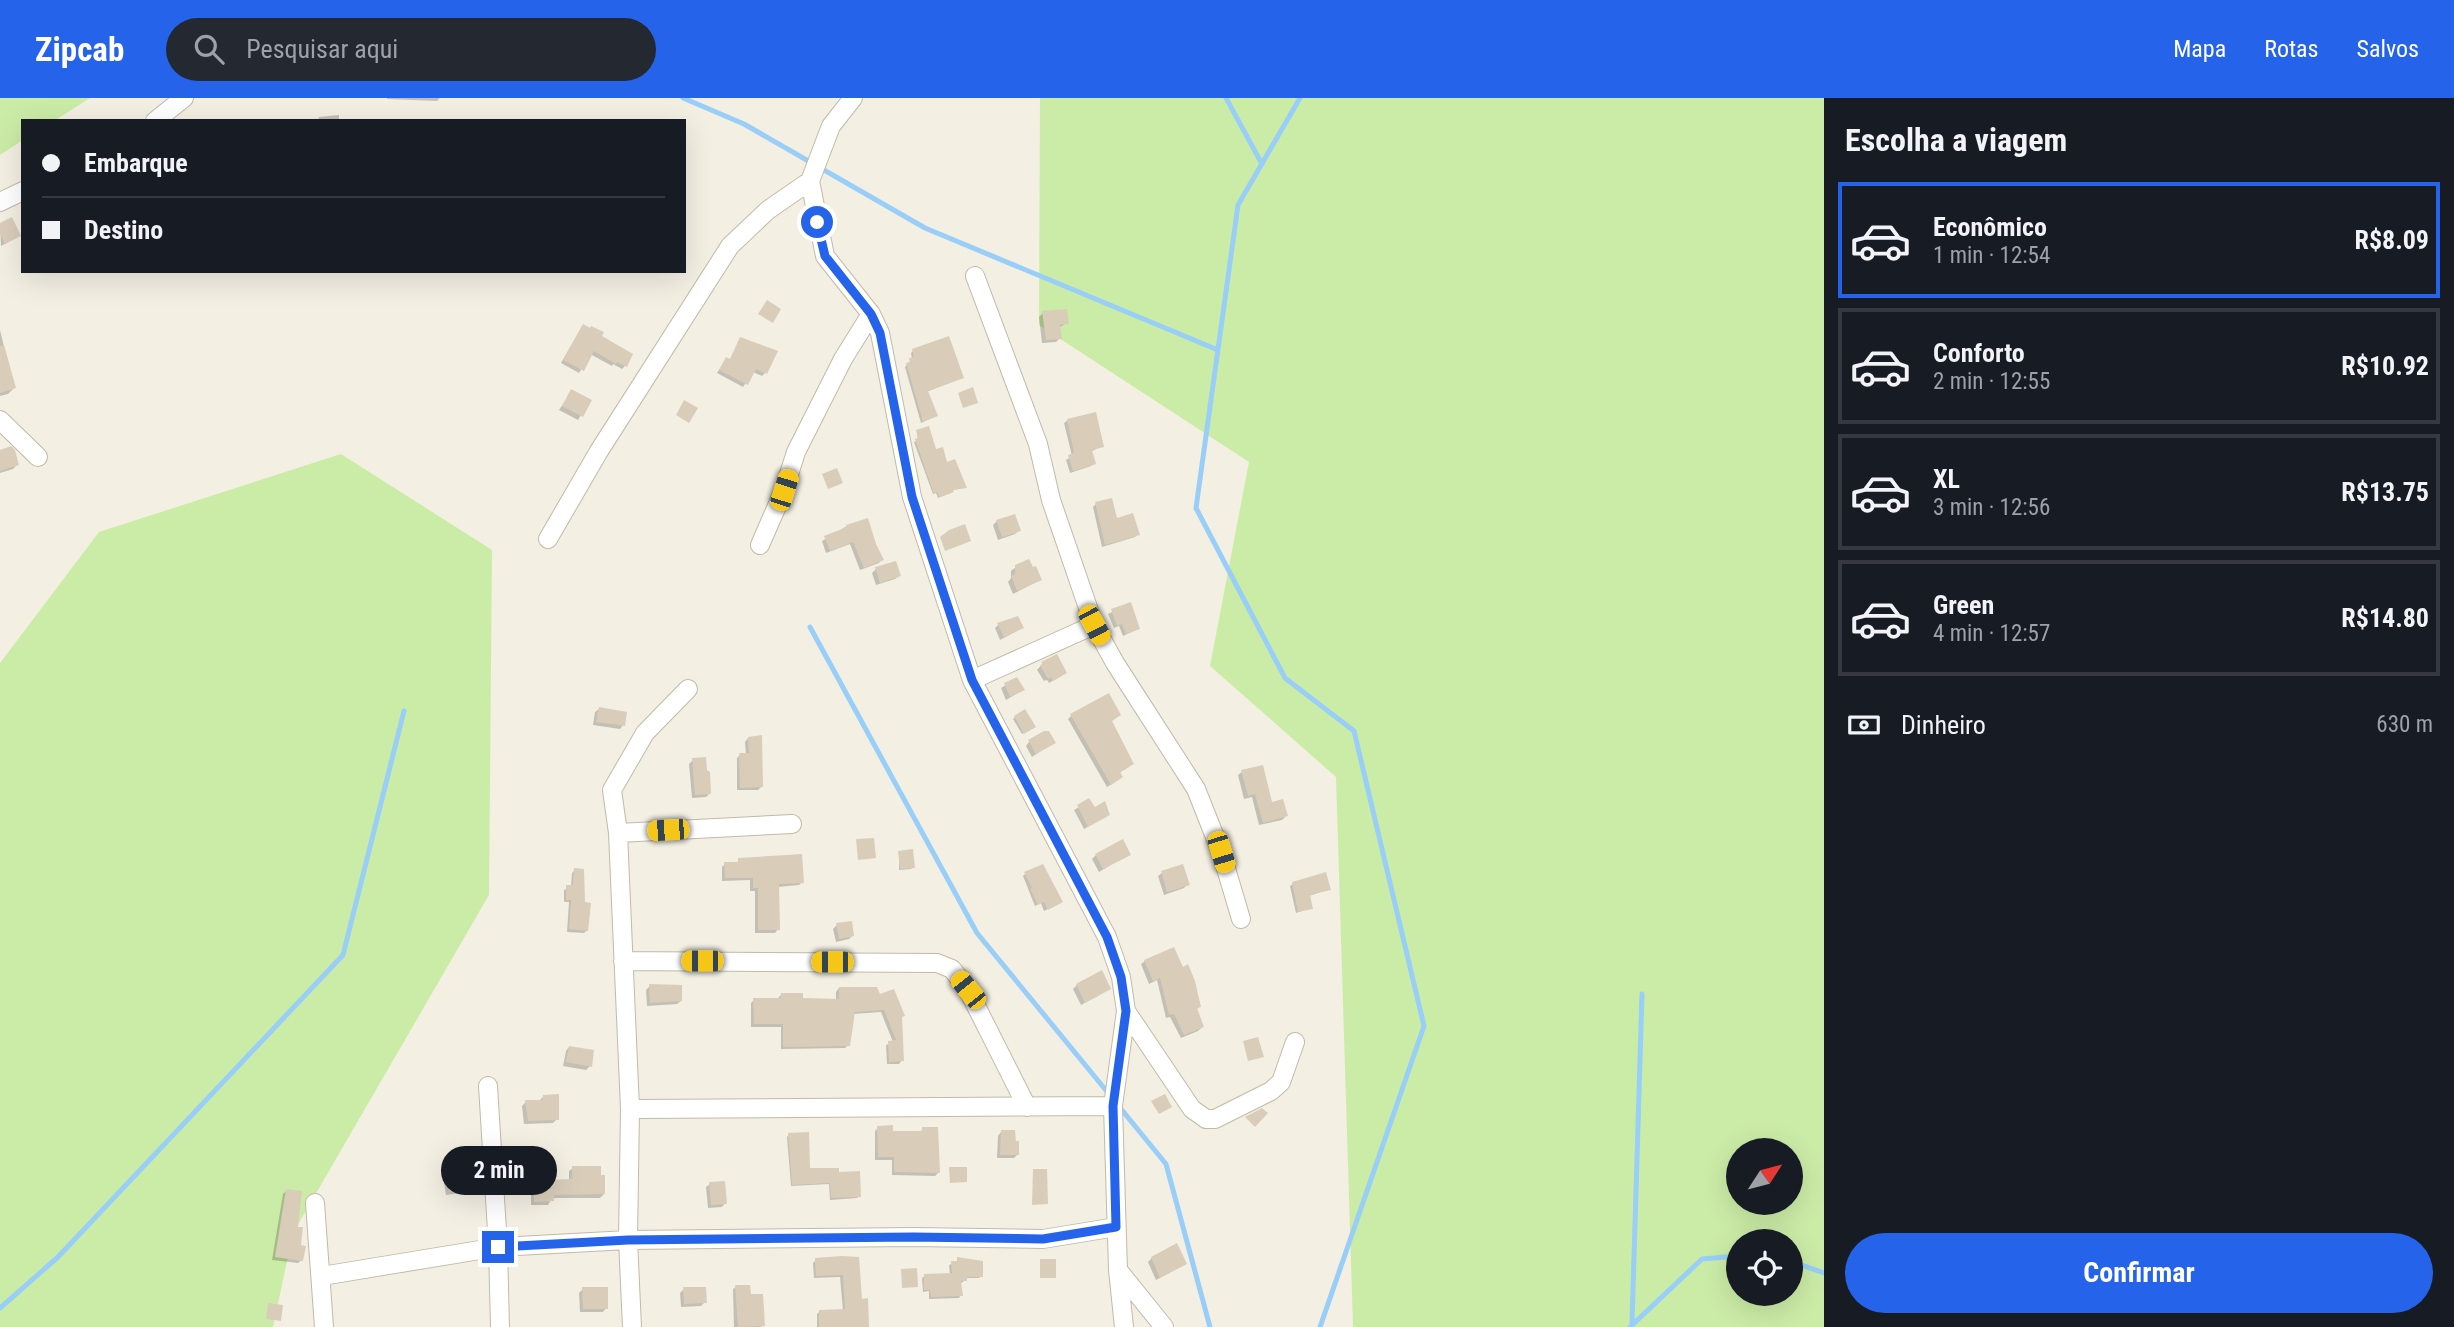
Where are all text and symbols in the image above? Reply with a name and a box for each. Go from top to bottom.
search box [166,18,656,81]
text: Zipcab [35,30,124,69]
icon: search [190,30,228,68]
text: Pesquisar aqui [246,34,398,64]
text: Mapa [2173,35,2226,63]
text: Rotas [2264,35,2318,63]
text: Salvos [2356,35,2419,63]
text: Escolha a viagem [1845,121,2067,159]
text: Embarque [84,148,188,178]
route start [801,206,833,238]
icon: car [1849,209,1912,272]
text: Econômico [1933,212,2047,242]
text: Destino [84,215,163,245]
text: R$8.09 [2355,225,2429,255]
text: 1 min · 12:54 [1933,242,2050,269]
icon: car [1849,335,1912,398]
text: Conforto [1933,338,2025,368]
text: R$10.92 [2341,351,2429,381]
text: 2 min · 12:55 [1933,368,2050,395]
icon: car [1849,461,1912,524]
text: XL [1933,464,1960,494]
car [768,467,801,513]
text: R$13.75 [2341,477,2429,507]
text: 3 min · 12:56 [1933,494,2050,521]
icon: car [1849,587,1912,650]
text: Green [1933,590,1994,620]
car [1075,602,1114,648]
text: R$14.80 [2341,603,2429,633]
text: 4 min · 12:57 [1933,620,2050,647]
icon: cash [1845,706,1883,744]
text: Dinheiro [1901,710,1986,740]
text: 630 m [2376,711,2433,738]
car [647,818,690,842]
car [1205,829,1238,875]
car [682,951,724,972]
car [812,952,854,973]
car [947,967,990,1013]
north arrow [1726,1138,1802,1214]
map controls [1726,1138,1803,1306]
callout: 2 min [440,1146,556,1194]
text: 2 min [473,1157,525,1184]
button: locate [1726,1229,1803,1306]
route end [482,1231,514,1263]
button: Confirmar [1845,1233,2433,1313]

